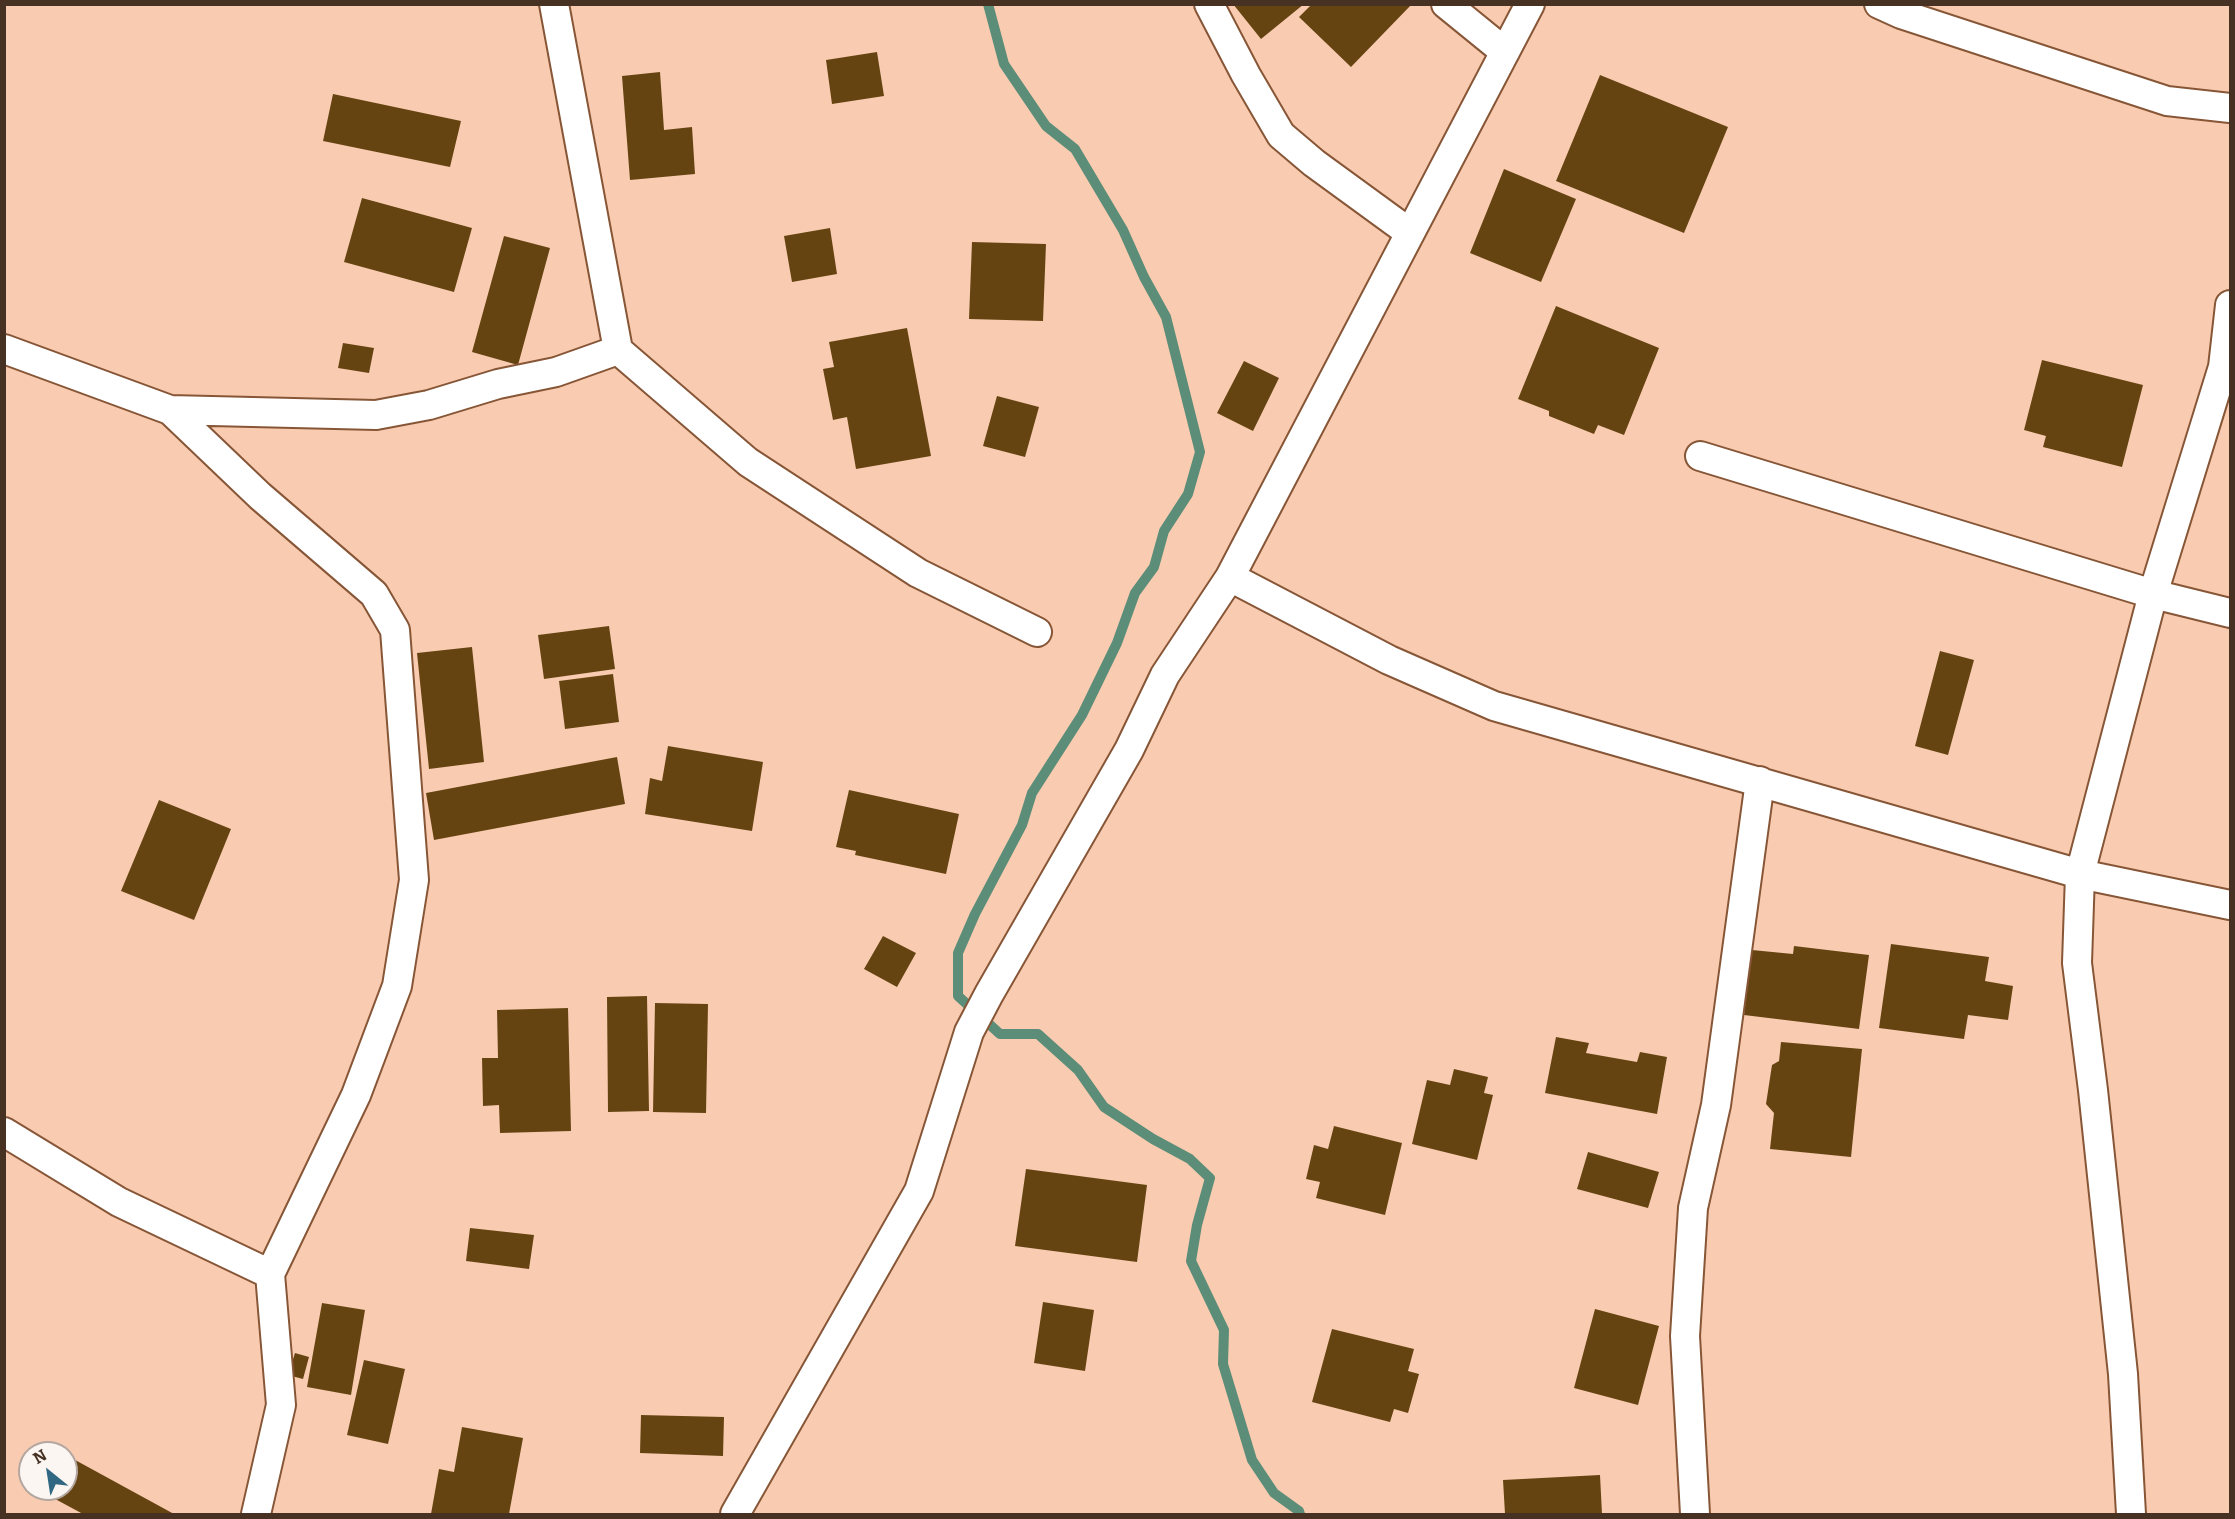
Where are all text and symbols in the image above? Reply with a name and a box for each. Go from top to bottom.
north arrow [18,1441,78,1501]
text: N [30,1445,50,1468]

